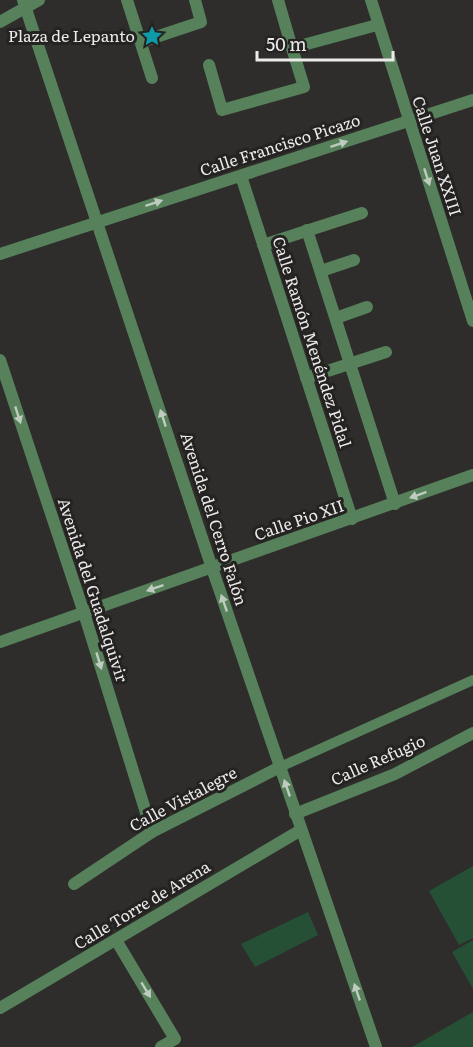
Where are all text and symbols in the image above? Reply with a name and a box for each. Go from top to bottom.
place label: Plaza de Lepanto [8,23,135,47]
place icon: Plaza de Lepanto [140,24,164,48]
scale bar [257,24,394,62]
text: 50 m [266,30,307,57]
street label: Calle Juan XXIII [407,93,469,219]
street label: Calle Francisco Picazo [196,107,363,181]
one-way arrow [330,138,348,148]
one-way arrow [423,168,432,186]
one-way arrow [145,198,163,208]
street label: Calle Ramón Menéndez Pidal [267,233,358,450]
one-way arrow [14,406,24,424]
one-way arrow [158,409,167,427]
street label: Avenida del Cerro Falón [176,429,254,609]
one-way arrow [409,491,427,501]
street label: Calle Pio XII [250,492,347,546]
street label: Avenida del Guadalquivir [53,494,135,685]
one-way arrow [146,584,164,594]
one-way arrow [219,594,229,612]
one-way arrow [94,652,104,670]
street label: Calle Refugio [327,728,429,791]
street label: Calle Vistalegre [124,760,241,837]
one-way arrow [281,779,291,797]
street label: Calle Torre de Arena [69,854,215,954]
one-way arrow [140,982,151,998]
one-way arrow [352,983,362,1001]

